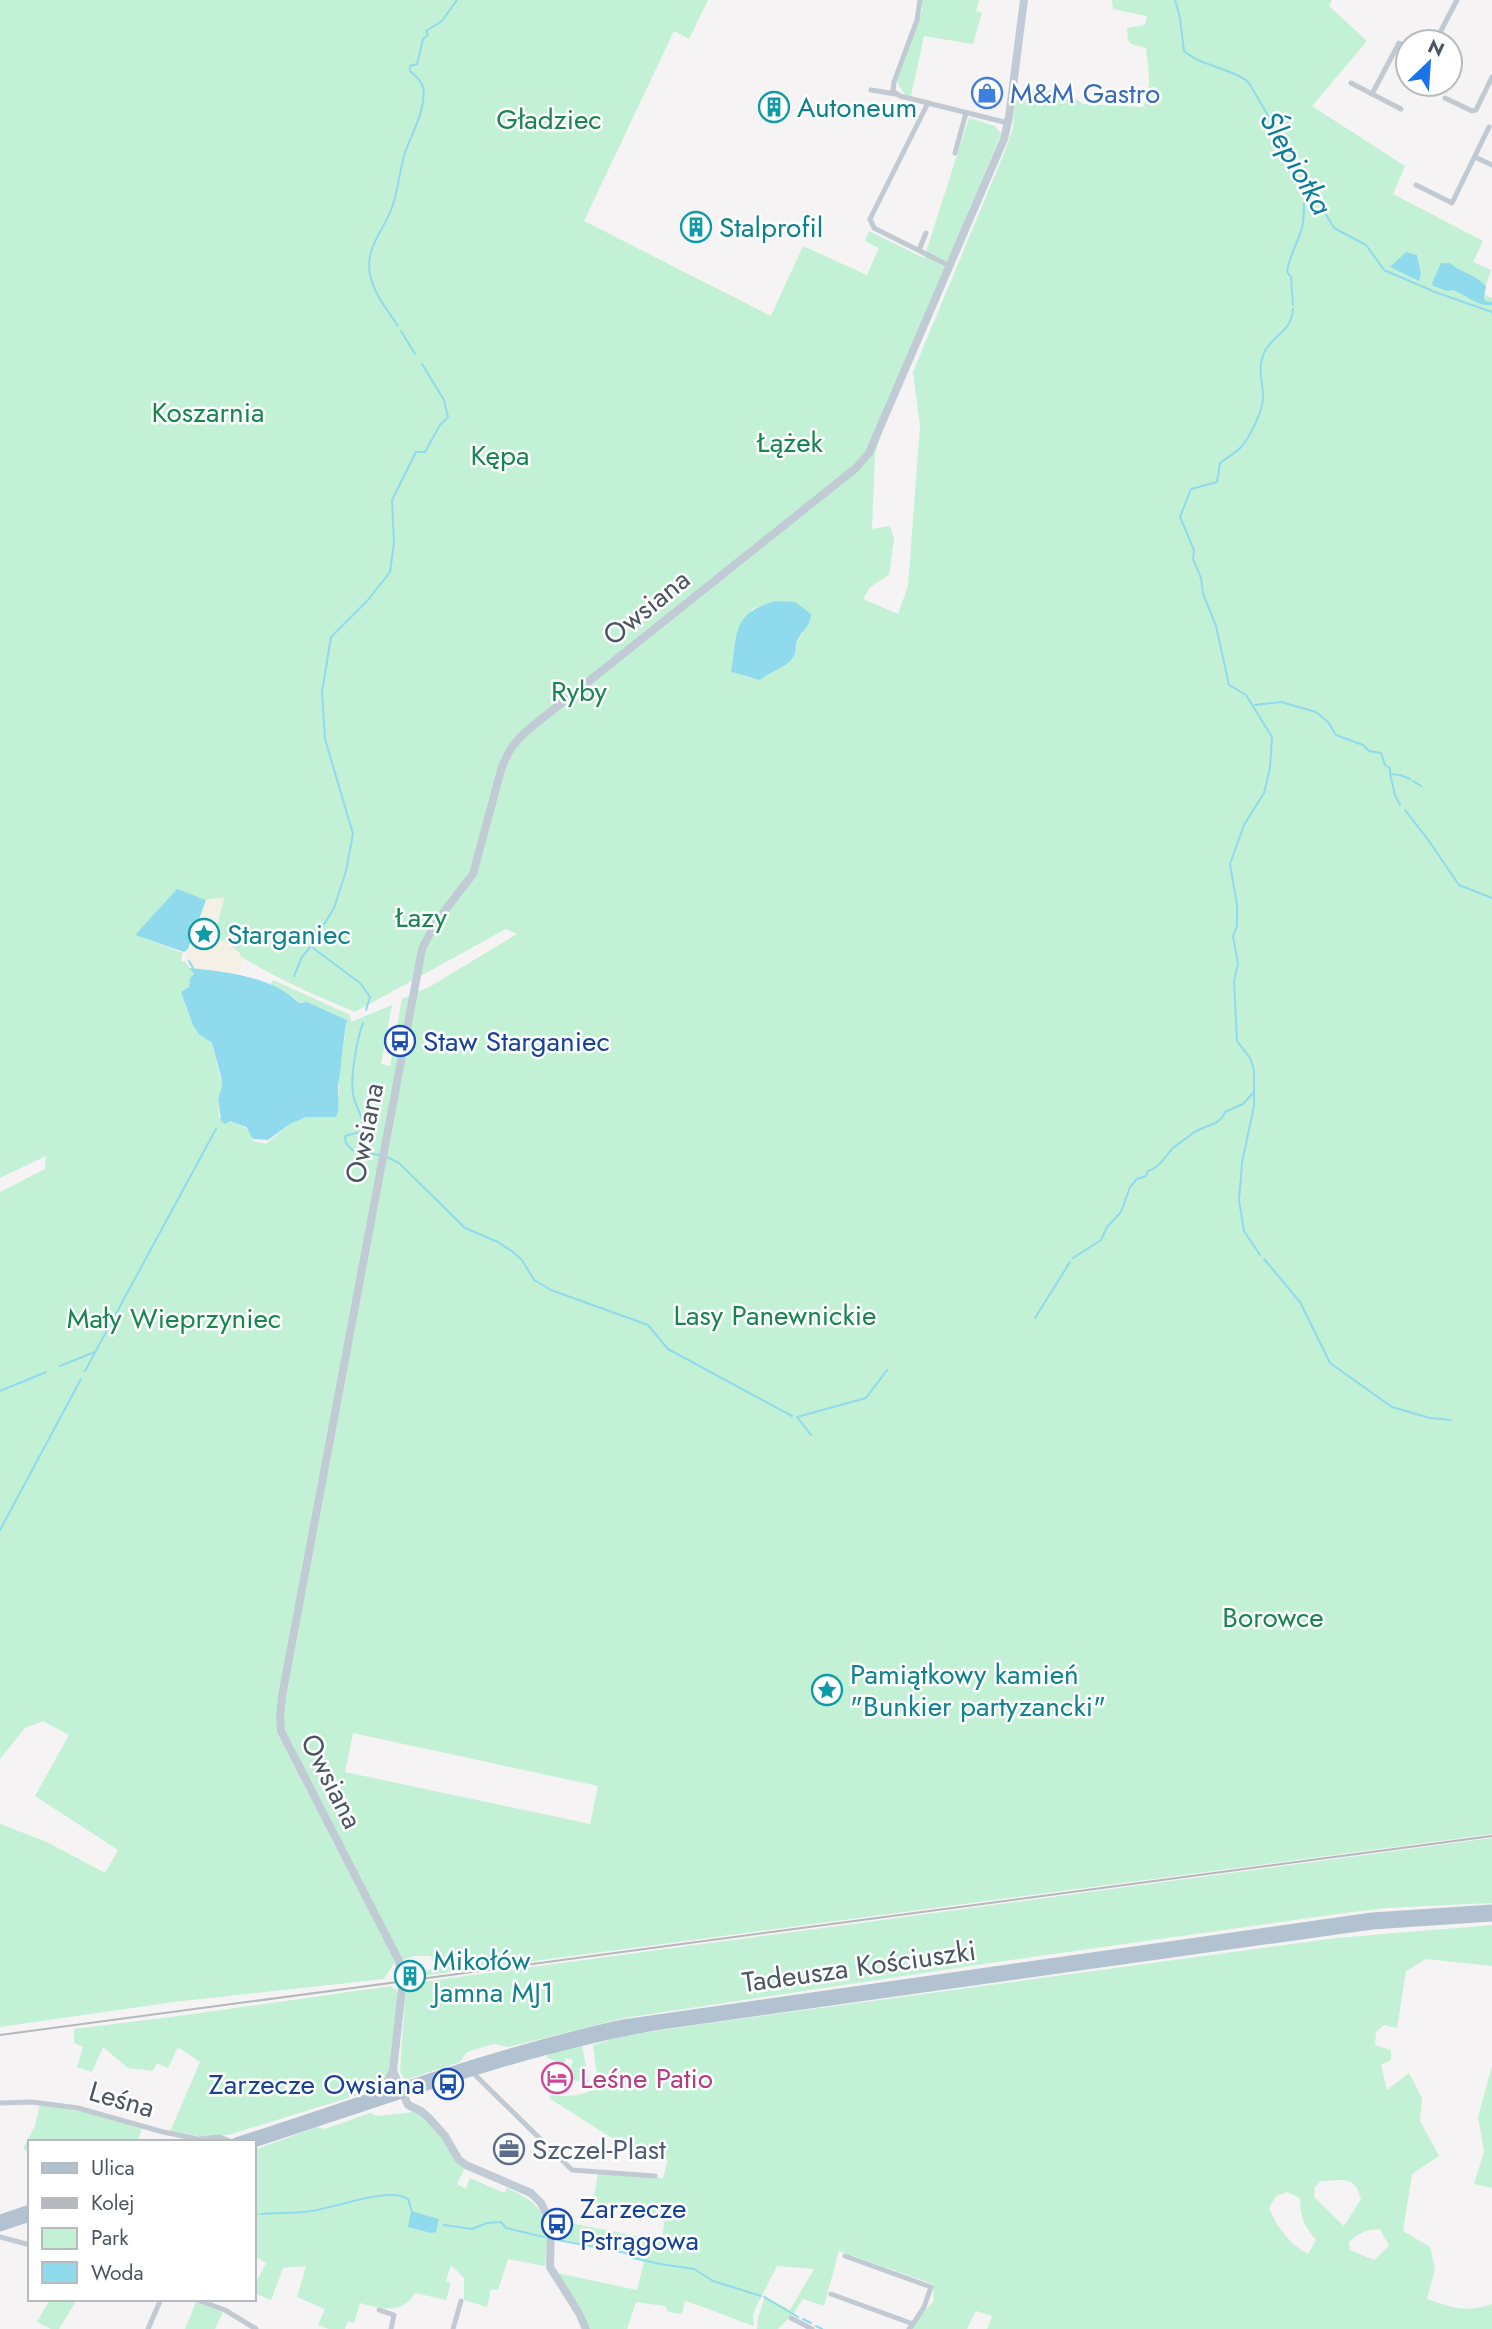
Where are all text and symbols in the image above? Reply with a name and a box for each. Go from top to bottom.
north arrow [1394,28,1464,98]
text: N [1423,33,1449,63]
place label: M&M Gastro [1010,73,1160,114]
shop icon: M&M Gastro [970,76,1004,110]
place label: Autoneum [797,87,917,128]
building icon: Autoneum [757,90,791,124]
park label: Gładziec [496,99,602,140]
water label: Ślepiotka [1249,103,1344,223]
place label: Stalprofil [719,207,823,248]
building icon: Stalprofil [679,210,713,244]
park label: Koszarnia [152,392,264,433]
park label: Łążek [756,422,824,463]
park label: Kępa [471,435,529,476]
street label: Owsiana [594,559,699,655]
park label: Ryby [551,671,608,712]
park label: Łazy [394,897,448,938]
place label: Starganiec [227,914,351,955]
place icon: Starganiec [187,917,221,951]
place label: Staw Starganiec [423,1021,610,1062]
bus stop icon: Staw Starganiec [383,1024,417,1058]
street label: Owsiana [335,1079,394,1187]
park label: Lasy Panewnickie [673,1295,877,1336]
park label: Mały Wieprzyniec [67,1298,281,1339]
park label: Borowce [1222,1597,1324,1638]
place label: Pamiątkowy kamień "Bunkier partyzancki" [850,1654,1106,1727]
place icon: Pamiątkowy kamień "Bunkier partyzancki" [810,1673,844,1707]
street label: Owsiana [290,1727,373,1836]
street label: Tadeusza Kościuszki [740,1930,979,2003]
place label: Mikołów Jamna MJ1 [429,1940,554,2013]
building icon: Mikołów Jamna MJ1 [393,1959,427,1993]
place label: Leśne Patio [580,2058,713,2099]
hotel icon: Leśne Patio [540,2061,574,2095]
place label: Zarzecze Owsiana [209,2064,425,2105]
bus stop icon: Zarzecze Owsiana [431,2067,465,2101]
street label: Leśna [84,2071,159,2128]
place label: Szczel-Plast [532,2129,666,2170]
office icon: Szczel-Plast [492,2132,526,2166]
legend [28,2140,256,2301]
text: Ulica [91,2153,135,2183]
text: Kolej [91,2188,135,2218]
place label: Zarzecze Pstrągowa [580,2188,699,2261]
bus stop icon: Zarzecze Pstrągowa [540,2207,574,2241]
text: Park [91,2223,129,2253]
text: Woda [91,2258,144,2288]

